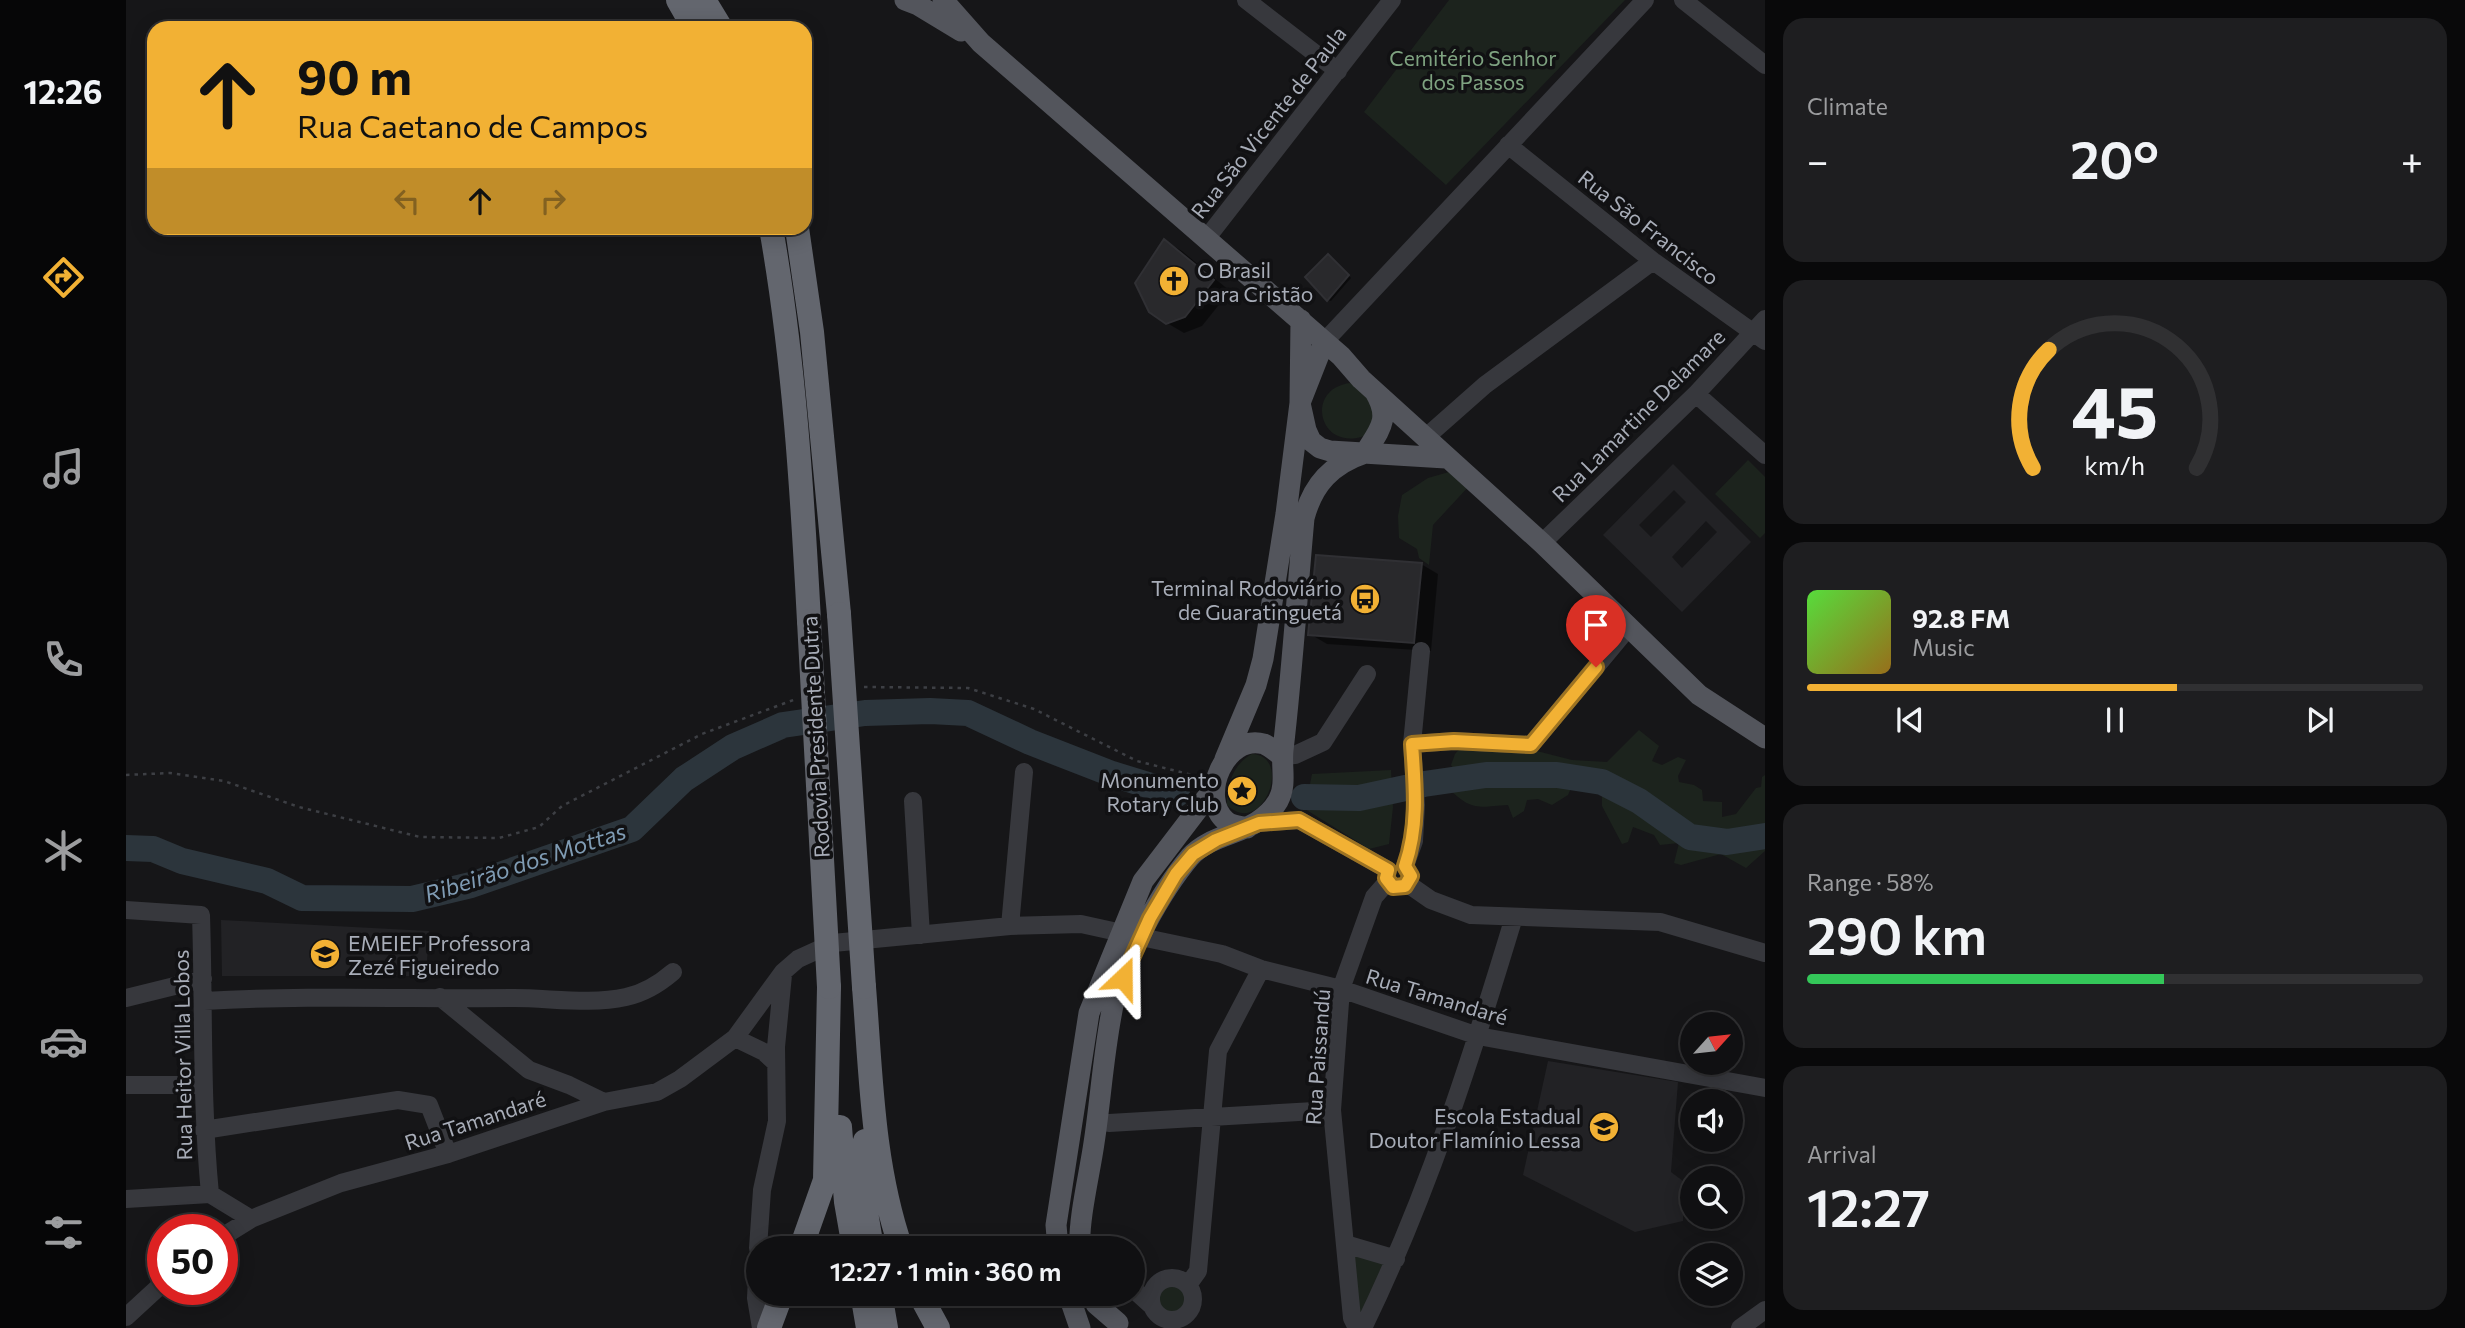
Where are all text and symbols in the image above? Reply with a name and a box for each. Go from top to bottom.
street label: Rua São Vicente de Paula [1185,21,1351,223]
text: 90 m [297,45,412,105]
park label: Cemitério Senhor dos Passos [1389,45,1557,94]
icon: ahead [182,49,273,140]
text: 12:26 [24,71,102,111]
text: Climate [1807,92,1888,120]
text: Rua Caetano de Campos [297,105,648,145]
text: 20° [2070,126,2159,190]
text: − [1807,136,1829,183]
text: + [2401,136,2423,183]
street label: Rua São Francisco [1574,164,1724,290]
icon: left [388,182,426,220]
icon: ahead [461,182,499,220]
icon: right [534,182,572,220]
icon: directions [39,253,88,302]
place label: O Brasil para Cristão [1197,257,1313,306]
church icon: O Brasil para Cristão [1157,264,1191,298]
street label: Rua Lamartine Delamare [1546,323,1730,507]
text: 45 [2071,364,2159,453]
icon: music [39,444,88,493]
text: km/h [2085,450,2145,480]
place label: Terminal Rodoviário de Guaratinguetá [1151,575,1342,624]
bus stop icon: Terminal Rodoviário de Guaratinguetá [1348,582,1382,616]
pin [1566,595,1626,667]
text: 92.8 FM [1912,602,2010,633]
icon: arrive [1577,606,1615,644]
street label: Rodovia Presidente Dutra [796,615,834,859]
text: Music [1912,633,1975,661]
icon: phone [39,635,88,684]
icon: previous [1891,701,1929,739]
icon: pause [2096,701,2134,739]
icon: next [2301,701,2339,739]
place label: Monumento Rotary Club [1100,767,1219,816]
place icon: Monumento Rotary Club [1225,774,1259,808]
water label: Ribeirão dos Mottas [421,816,629,908]
icon: climate [39,826,88,875]
text: Range · 58% [1807,868,1934,896]
text: 290 km [1807,902,1987,966]
place label: EMEIEF Professora Zezé Figueiredo [348,930,531,979]
school or university icon: EMEIEF Professora Zezé Figueiredo [308,937,342,971]
position arrow [1086,941,1160,1015]
street label: Rua Heitor Villa Lobos [168,949,196,1161]
street label: Rua Tamandaré [1363,963,1511,1029]
street label: Rua Paissandú [1300,988,1334,1126]
north arrow [1680,1012,1743,1074]
map controls [1680,1012,1743,1306]
icon: car [39,1017,88,1066]
street label: Rua Tamandaré [401,1085,549,1155]
button: sound [1680,1089,1743,1152]
place label: Escola Estadual Doutor Flamínio Lessa [1369,1103,1581,1152]
school or university icon: Escola Estadual Doutor Flamínio Lessa [1587,1110,1621,1144]
text: Arrival [1807,1140,1877,1168]
button: search [1680,1166,1743,1229]
text: 12:27 [1807,1174,1930,1238]
icon: filters [39,1208,88,1257]
speed limit sign: 50 [147,1214,238,1305]
button: layers [1680,1243,1743,1306]
text: 12:27 · 1 min · 360 m [830,1255,1061,1286]

